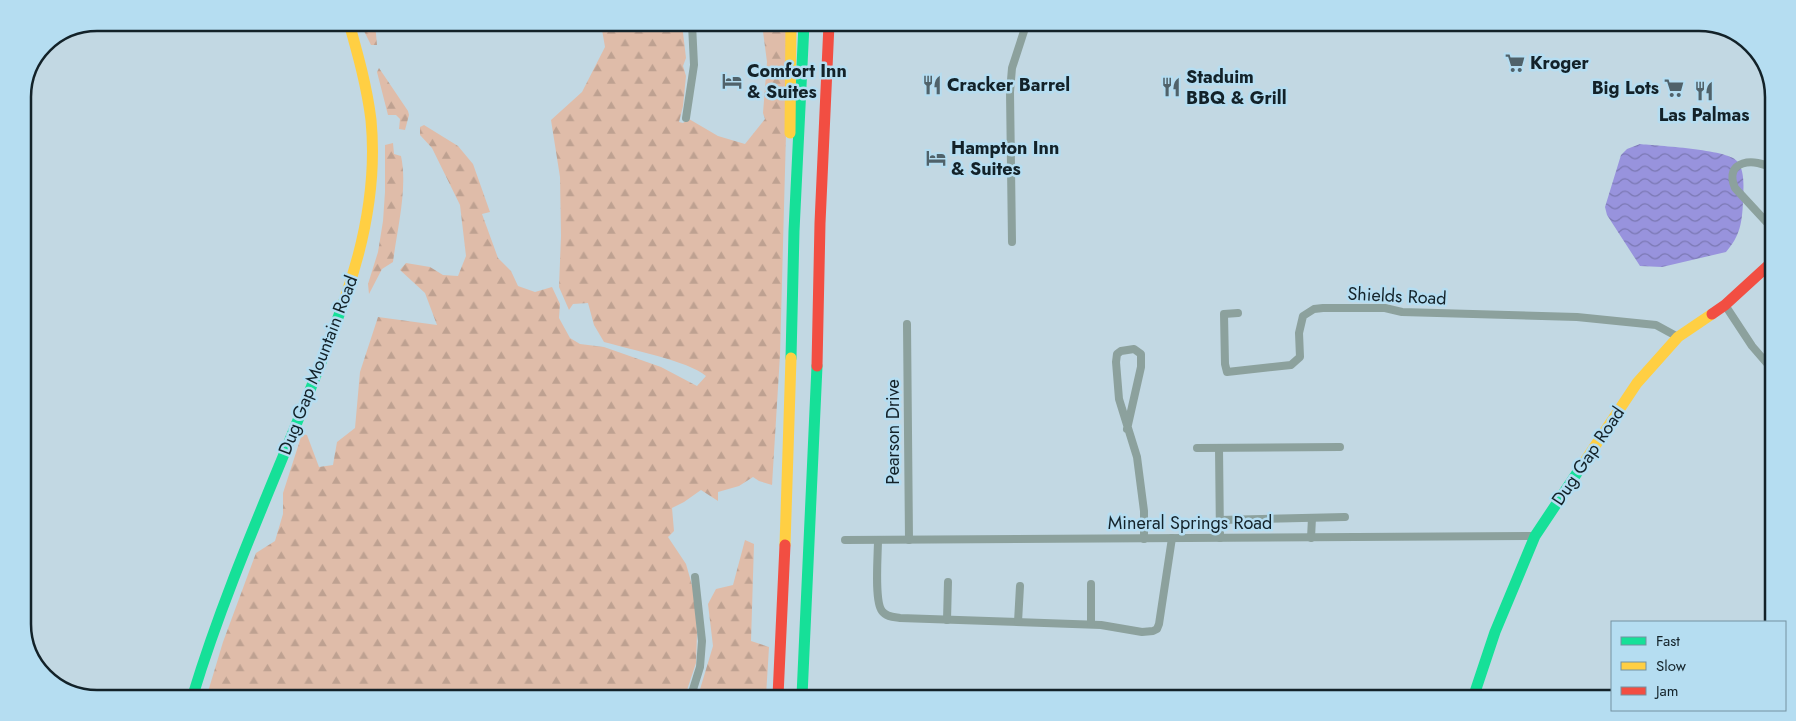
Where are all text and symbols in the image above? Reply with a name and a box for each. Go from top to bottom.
place label: Kroger [1530,50,1590,76]
supermarket icon: Kroger [1504,52,1526,74]
place label: Comfort Inn & Suites [747,58,847,105]
place label: Staduim BBQ & Grill [1186,64,1287,111]
hotel icon: Comfort Inn & Suites [721,70,743,92]
place label: Cracker Barrel [947,72,1070,98]
restaurant icon: Cracker Barrel [921,74,943,96]
place label: Big Lots [1592,75,1659,101]
restaurant icon: Staduim BBQ & Grill [1160,76,1182,98]
supermarket icon: Big Lots [1663,77,1685,99]
restaurant icon: Las Palmas [1693,80,1715,102]
place label: Las Palmas [1659,102,1749,128]
place label: Hampton Inn & Suites [951,135,1059,182]
hotel icon: Hampton Inn & Suites [925,147,947,169]
street label: Dug Gap Mountain Road [272,272,364,458]
street label: Shields Road [1347,280,1447,312]
street label: Pearson Drive [880,379,906,485]
street label: Dug Gap Road [1545,401,1631,511]
street label: Mineral Springs Road [1108,510,1272,536]
legend [1611,621,1786,711]
text: Fast [1656,630,1680,652]
text: Slow [1656,655,1687,677]
text: Jam [1654,680,1679,702]

